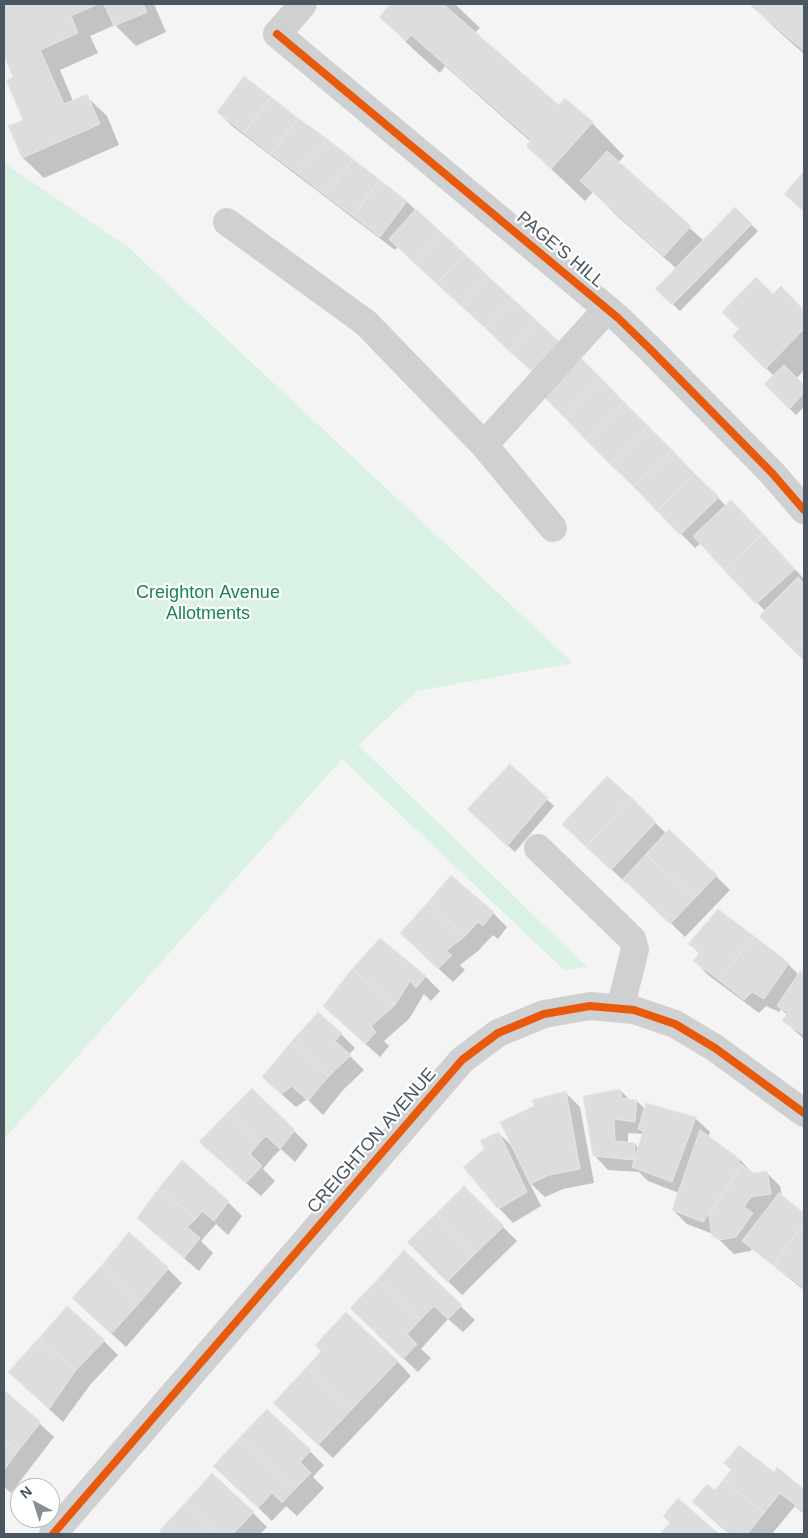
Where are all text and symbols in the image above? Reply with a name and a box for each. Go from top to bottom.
street label: PAGE'S HILL [512,207,608,293]
park label: Creighton Avenue Allotments [136,582,280,624]
street label: CREIGHTON AVENUE [303,1064,441,1218]
north arrow [10,1478,60,1528]
text: N [17,1483,35,1502]

